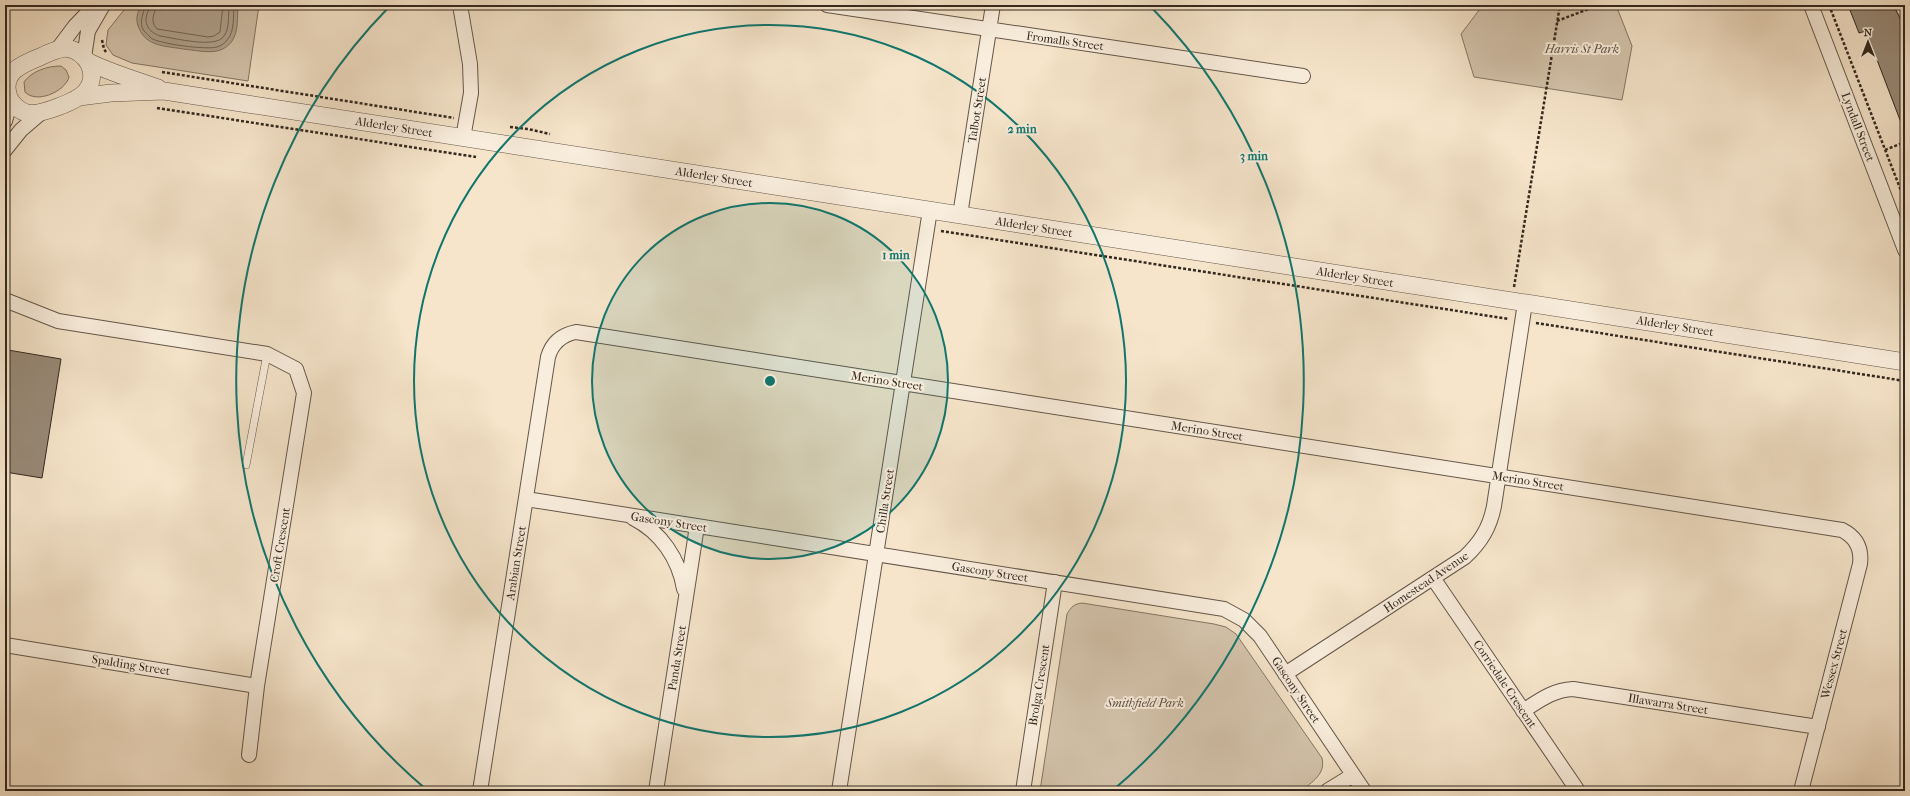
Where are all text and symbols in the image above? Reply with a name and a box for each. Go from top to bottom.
north arrow [1848,22,1888,62]
text: N [1864,26,1873,39]
street label: Fromalls Street [1025,29,1105,53]
park label: Harris St Park [1544,42,1619,56]
street label: Talbot Street [965,75,989,144]
street label: Lyndall Street [1838,90,1878,164]
street label: Alderley Street [353,114,434,140]
text: 2 min [1007,122,1038,136]
text: 3 min [1240,149,1269,164]
street label: Alderley Street [673,164,754,190]
street label: Alderley Street [993,214,1074,240]
text: 1 min [882,248,911,262]
street label: Alderley Street [1314,264,1395,290]
street label: Alderley Street [1634,313,1715,339]
street label: Merino Street [850,368,925,394]
centre of rings [763,374,777,388]
street label: Merino Street [1170,418,1245,444]
street label: Chilla Street [873,467,897,534]
street label: Merino Street [1491,468,1566,494]
street label: Croft Crescent [267,506,293,583]
street label: Gascony Street [630,509,709,535]
street label: Arabian Street [503,524,529,602]
street label: Homestead Avenue [1381,548,1471,616]
street label: Gascony Street [951,559,1030,585]
street label: Panda Street [665,624,689,692]
street label: Wessex Street [1818,627,1850,702]
street label: Corriedale Crescent [1470,637,1540,731]
street label: Brolga Crescent [1026,642,1052,727]
street label: Spalding Street [91,652,172,678]
street label: Gascony Street [1269,654,1324,726]
street label: Illawarra Street [1627,691,1710,717]
park label: Smithfield Park [1105,696,1184,710]

